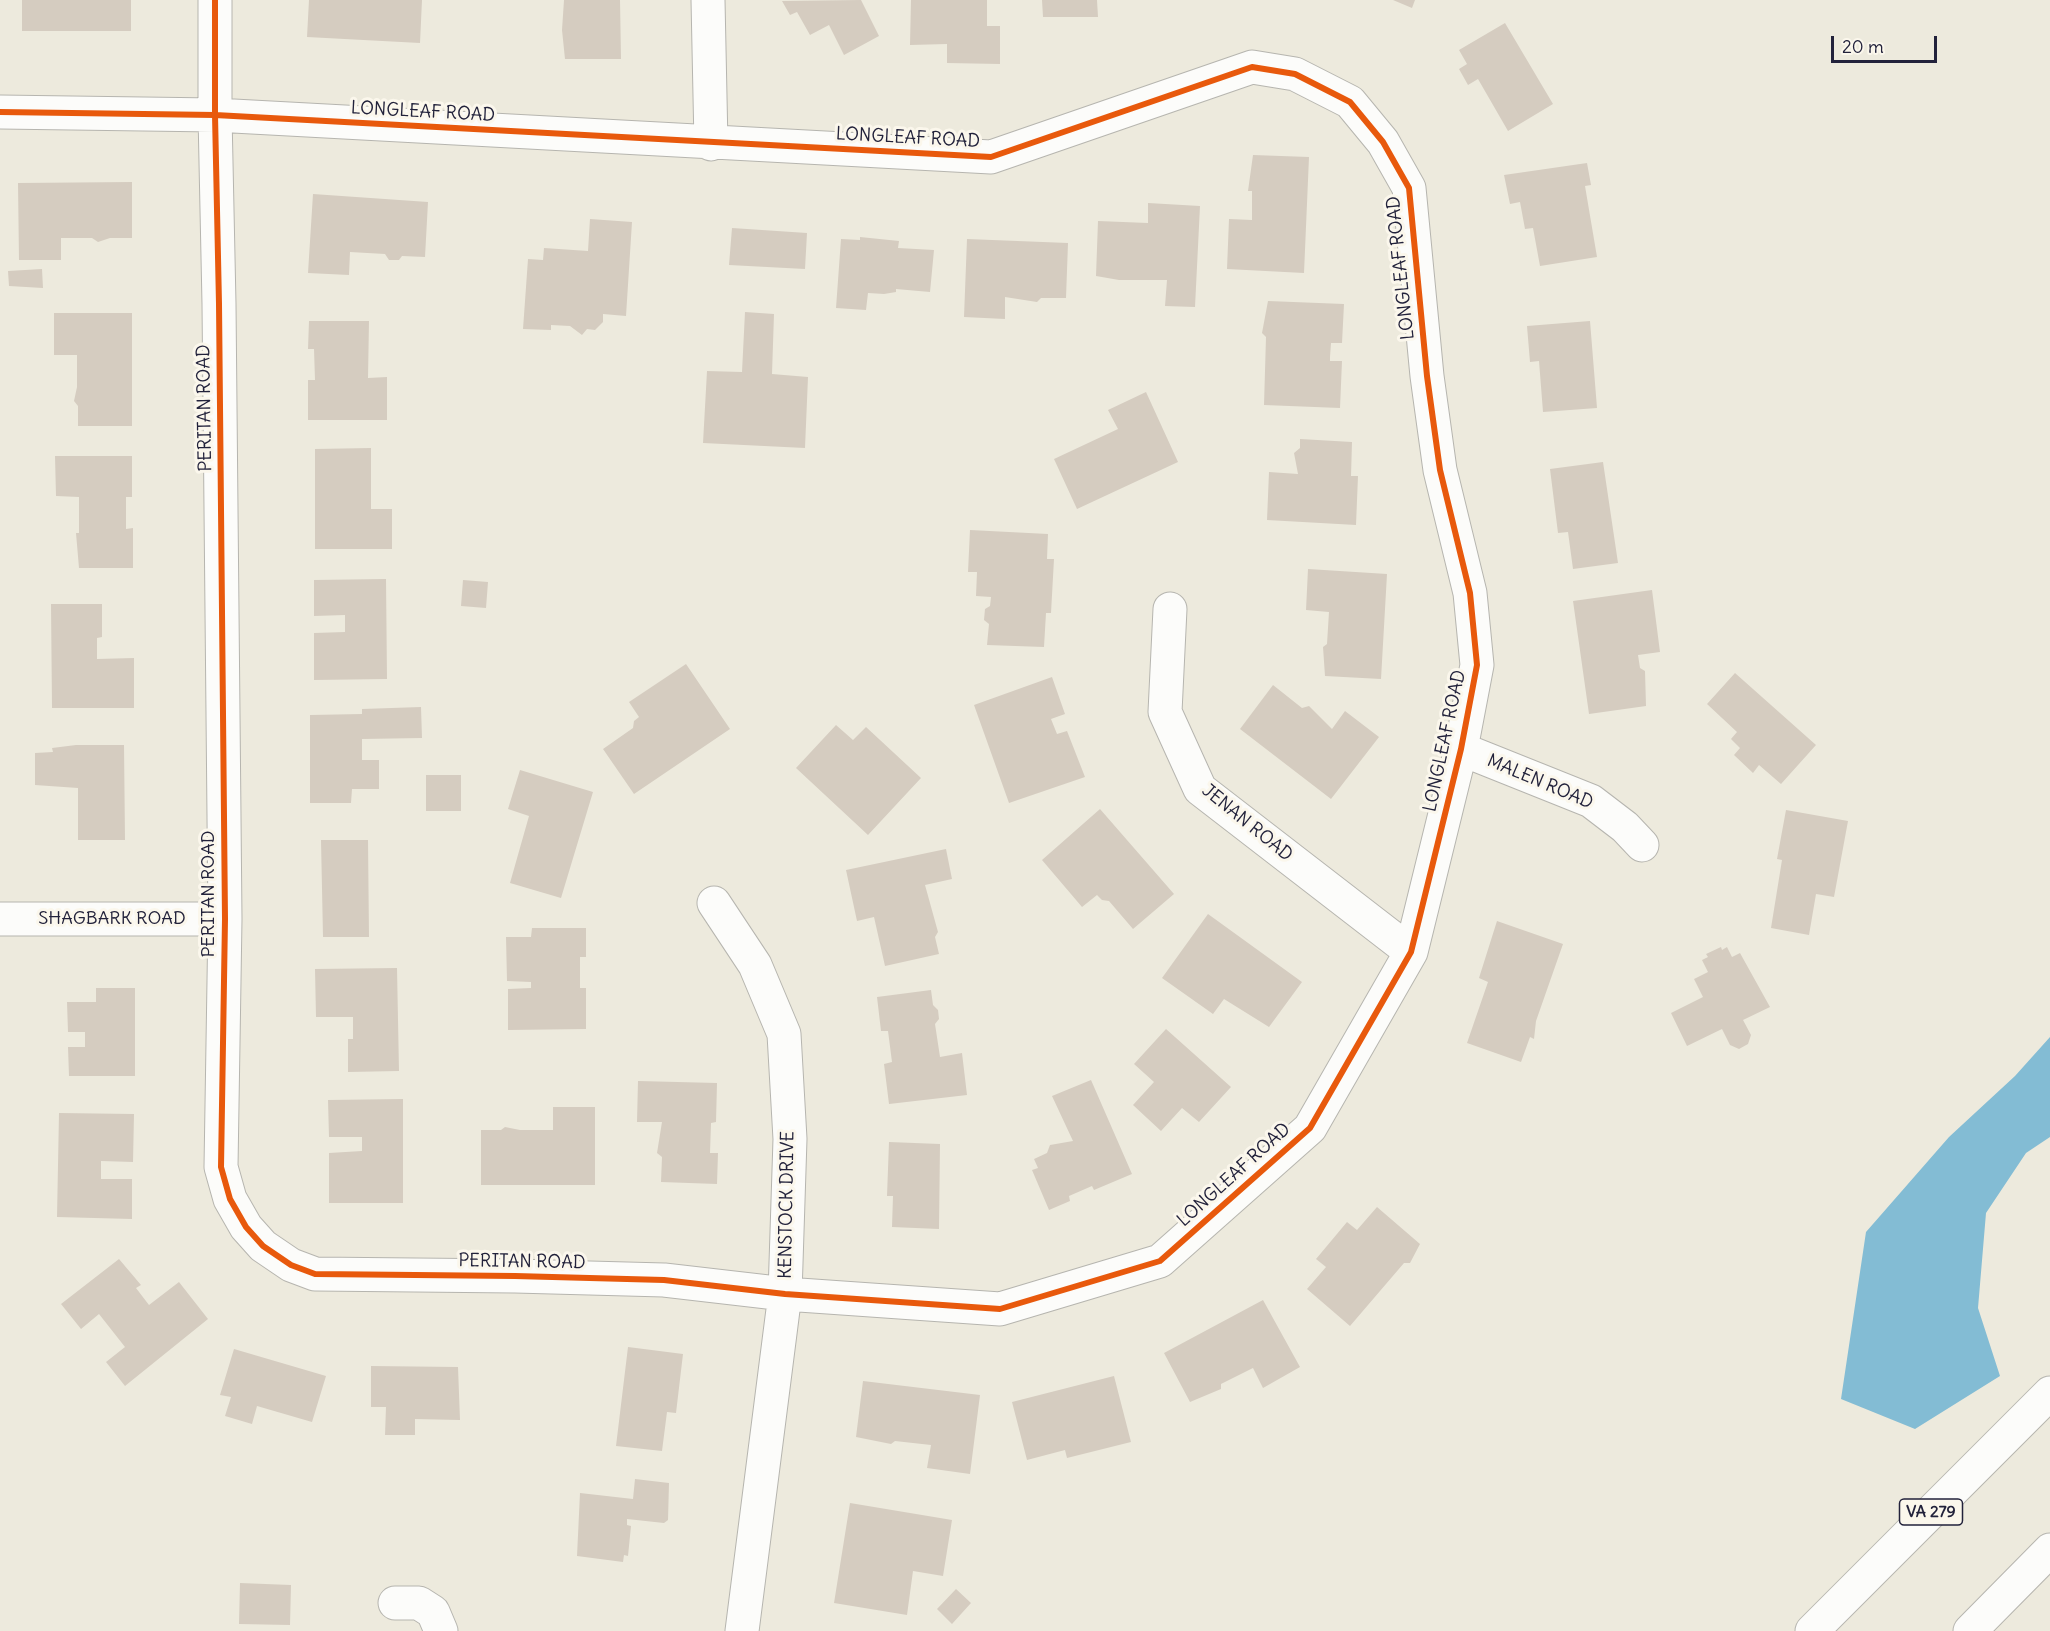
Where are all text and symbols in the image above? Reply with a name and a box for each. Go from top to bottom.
scale bar [1834,24,1940,62]
text: 20 m [1842,35,1884,58]
street label: LONGLEAF ROAD [350,97,496,127]
street label: LONGLEAF ROAD [835,123,981,153]
street label: LONGLEAF ROAD [1383,195,1419,341]
street label: PERITAN ROAD [193,344,217,472]
street label: LONGLEAF ROAD [1419,668,1471,814]
street label: MALEN ROAD [1484,750,1596,814]
street label: JENAN ROAD [1197,780,1297,866]
street label: PERITAN ROAD [198,830,220,958]
street label: SHAGBARK ROAD [38,908,186,930]
street label: LONGLEAF ROAD [1173,1119,1295,1231]
street label: KENSTOCK DRIVE [775,1131,799,1279]
street label: PERITAN ROAD [458,1250,586,1274]
road number: VA 279 [1900,1499,1962,1525]

